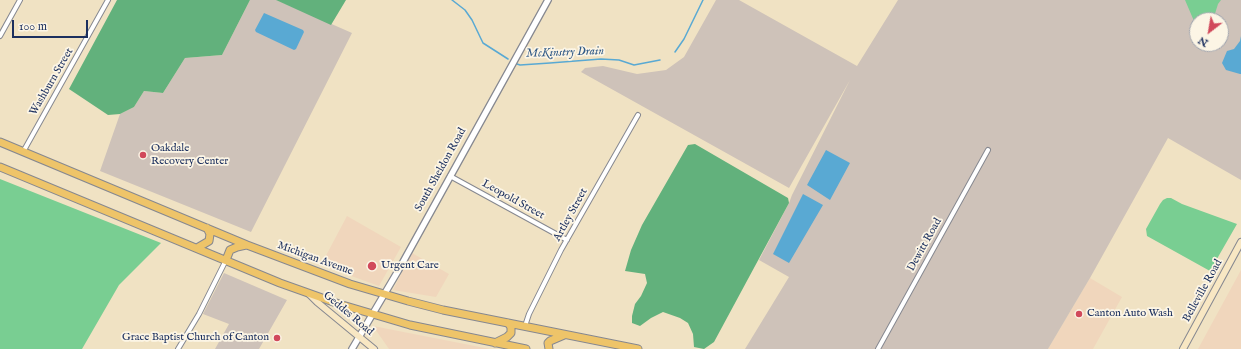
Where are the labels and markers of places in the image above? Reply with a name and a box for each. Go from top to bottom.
place label: Oakdale Recovery Center [151,142,228,168]
marker: Oakdale Recovery Center [138,150,148,160]
place label: Urgent Care [381,259,439,273]
marker: Urgent Care [366,260,378,272]
place label: Canton Auto Wash [1087,307,1173,321]
marker: Canton Auto Wash [1074,309,1084,319]
place label: Grace Baptist Church of Canton [122,331,269,345]
marker: Grace Baptist Church of Canton [272,333,282,343]

